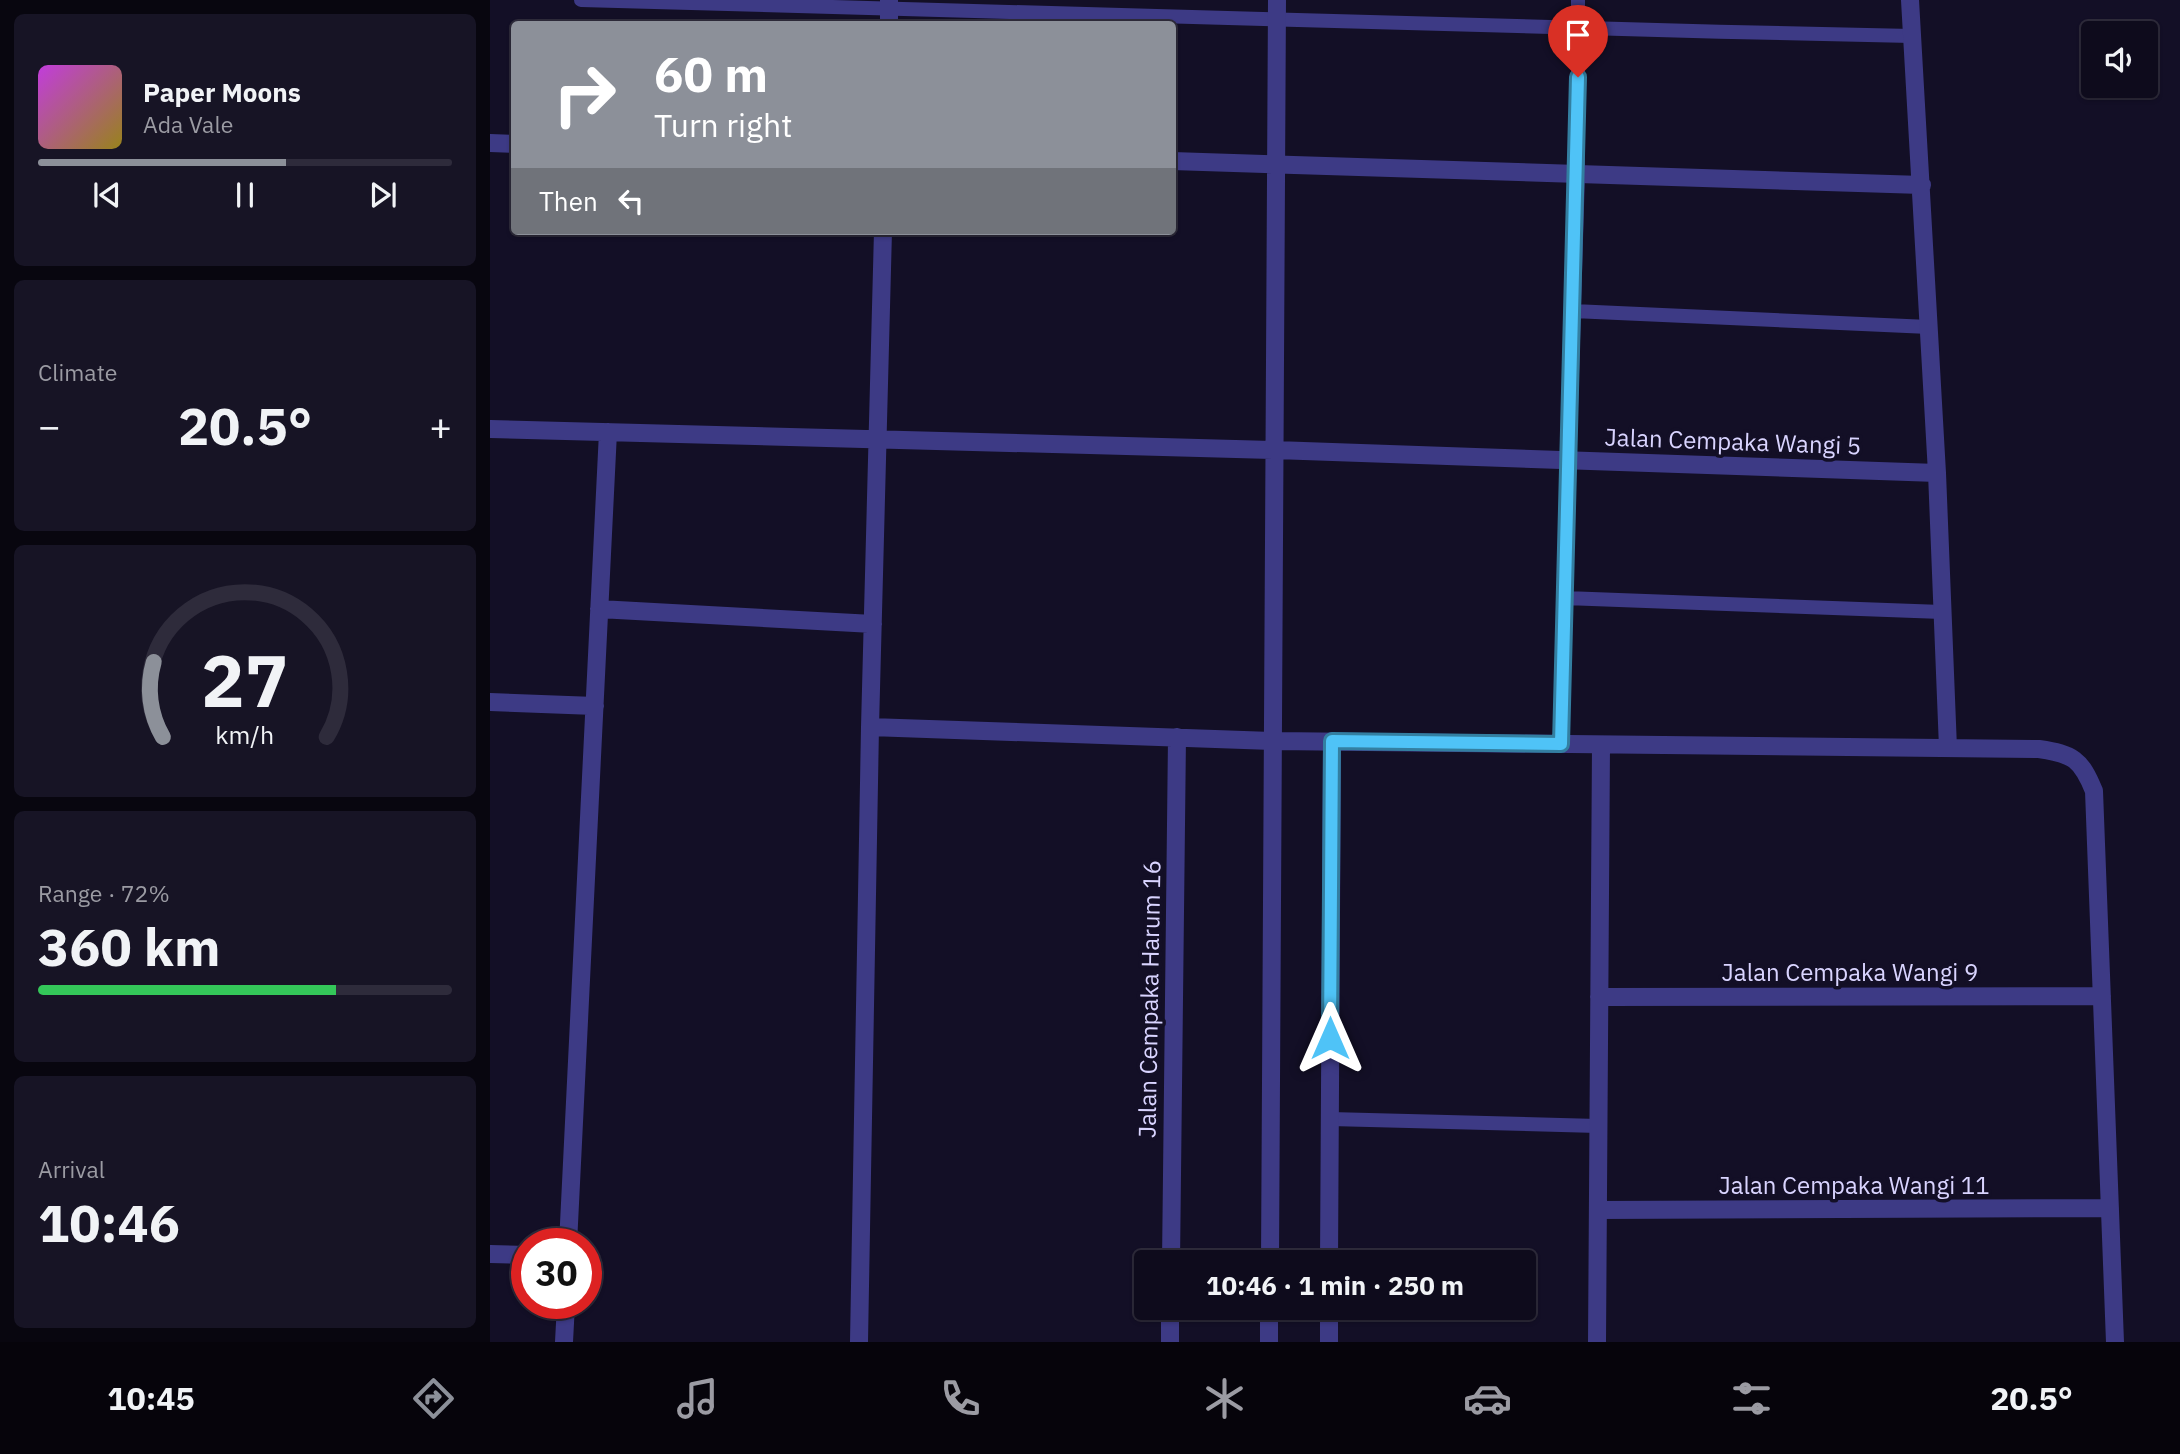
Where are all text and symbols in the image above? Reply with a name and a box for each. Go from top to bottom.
pin [1548,5,1608,77]
icon: arrive [1559,16,1597,54]
map controls [2081,21,2158,98]
button: sound [2081,21,2158,98]
text: 60 m [654,42,768,105]
icon: right [539,49,630,140]
text: Paper Moons [143,75,301,109]
text: Turn right [654,104,792,146]
text: Ada Vale [143,109,233,139]
icon: previous [88,176,126,214]
icon: pause [226,176,264,214]
icon: next [364,176,402,214]
icon: left [612,182,650,220]
text: Then [539,184,598,218]
text: Climate [38,357,117,387]
text: 20.5° [178,392,312,459]
text: − [38,401,61,450]
text: + [429,401,452,450]
street label: Jalan Cempaka Wangi 5 [1604,421,1862,461]
text: 27 [201,632,289,727]
text: km/h [216,718,274,751]
street label: Jalan Cempaka Harum 16 [1131,860,1167,1138]
text: Range · 72% [38,878,170,908]
text: 360 km [38,913,220,980]
street label: Jalan Cempaka Wangi 9 [1722,956,1978,988]
position arrow [1293,1001,1367,1075]
text: Arrival [38,1154,105,1184]
street label: Jalan Cempaka Wangi 11 [1718,1169,1990,1201]
text: 10:46 [38,1189,180,1256]
speed limit sign: 30 [511,1228,602,1319]
text: 10:46 · 1 min · 250 m [1206,1268,1464,1302]
icon: directions [409,1374,458,1423]
icon: music [673,1374,722,1423]
icon: phone [936,1374,985,1423]
icon: climate [1200,1374,1249,1423]
icon: car [1463,1374,1512,1423]
icon: filters [1727,1374,1776,1423]
text: 10:45 [107,1377,195,1419]
text: 20.5° [1990,1377,2073,1419]

